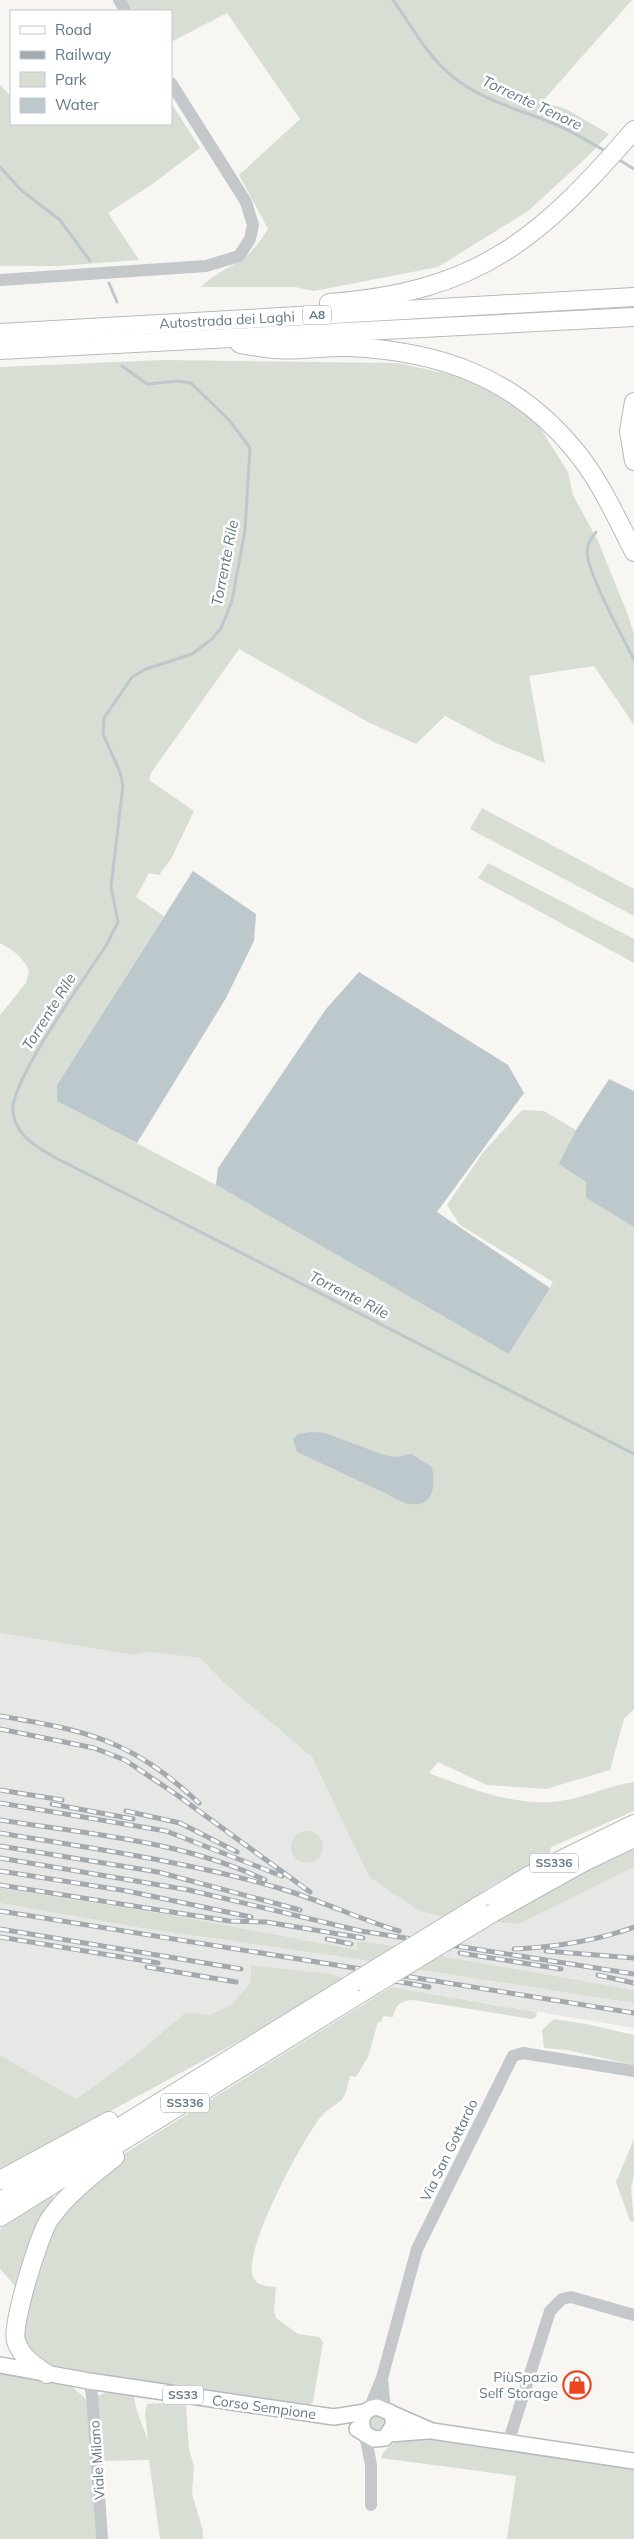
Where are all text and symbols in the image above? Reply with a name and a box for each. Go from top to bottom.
legend [10,10,172,125]
text: Road [55,20,92,39]
text: Railway [55,45,111,64]
text: Park [55,70,87,89]
water label: Torrente Tenore [479,71,585,134]
text: Water [55,95,99,114]
road number: A8 [303,306,331,324]
street label: Autostrada dei Laghi [159,307,295,333]
water label: Torrente Rile [207,518,242,607]
water label: Torrente Rile [17,970,80,1054]
water label: Torrente Rile [306,1266,392,1323]
road number: SS336 [530,1854,578,1872]
road number: SS336 [161,2094,209,2112]
street label: Via San Gottardo [416,2096,482,2204]
place label: PiùSpazio Self Storage [479,2368,558,2402]
shop icon: PiùSpazio Self Storage [562,2370,592,2400]
road number: SS33 [163,2386,203,2404]
street label: Corso Sempione [211,2391,317,2423]
street label: Viale Milano [85,2420,109,2500]

